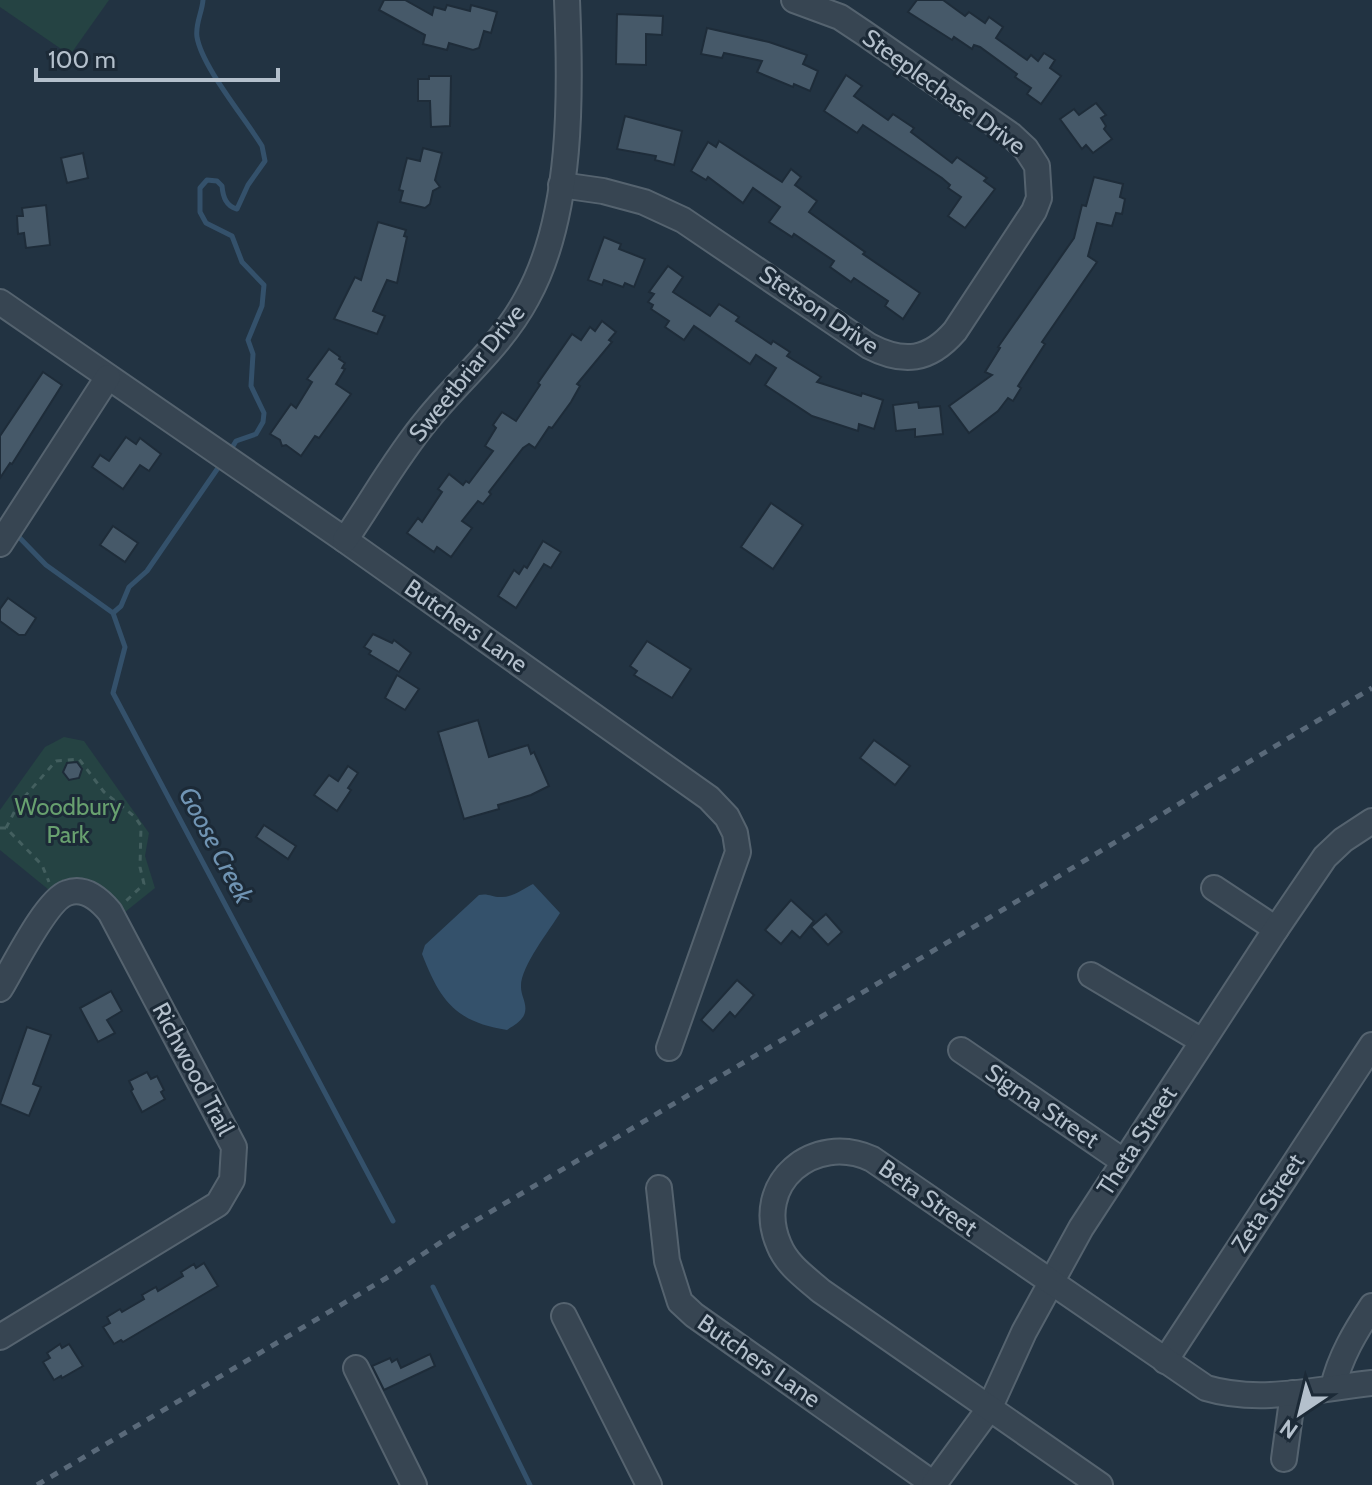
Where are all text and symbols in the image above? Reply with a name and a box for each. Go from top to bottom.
street label: Steeplechase Drive [857,23,1031,160]
scale bar [36,32,278,82]
text: 100 m [48,45,116,74]
street label: Stetson Drive [754,259,885,360]
street label: Sweetbriar Drive [402,298,531,447]
street label: Butchers Lane [399,573,533,679]
water label: Goose Creek [172,781,260,910]
park label: Woodbury Park [14,792,122,849]
street label: Richwood Trail [146,998,241,1140]
street label: Sigma Street [980,1057,1105,1154]
street label: Theta Street [1090,1081,1183,1201]
street label: Zeta Street [1225,1148,1310,1257]
street label: Beta Street [874,1153,983,1242]
street label: Butchers Lane [692,1308,826,1414]
north arrow [1260,1373,1340,1453]
text: N [1275,1413,1303,1444]

